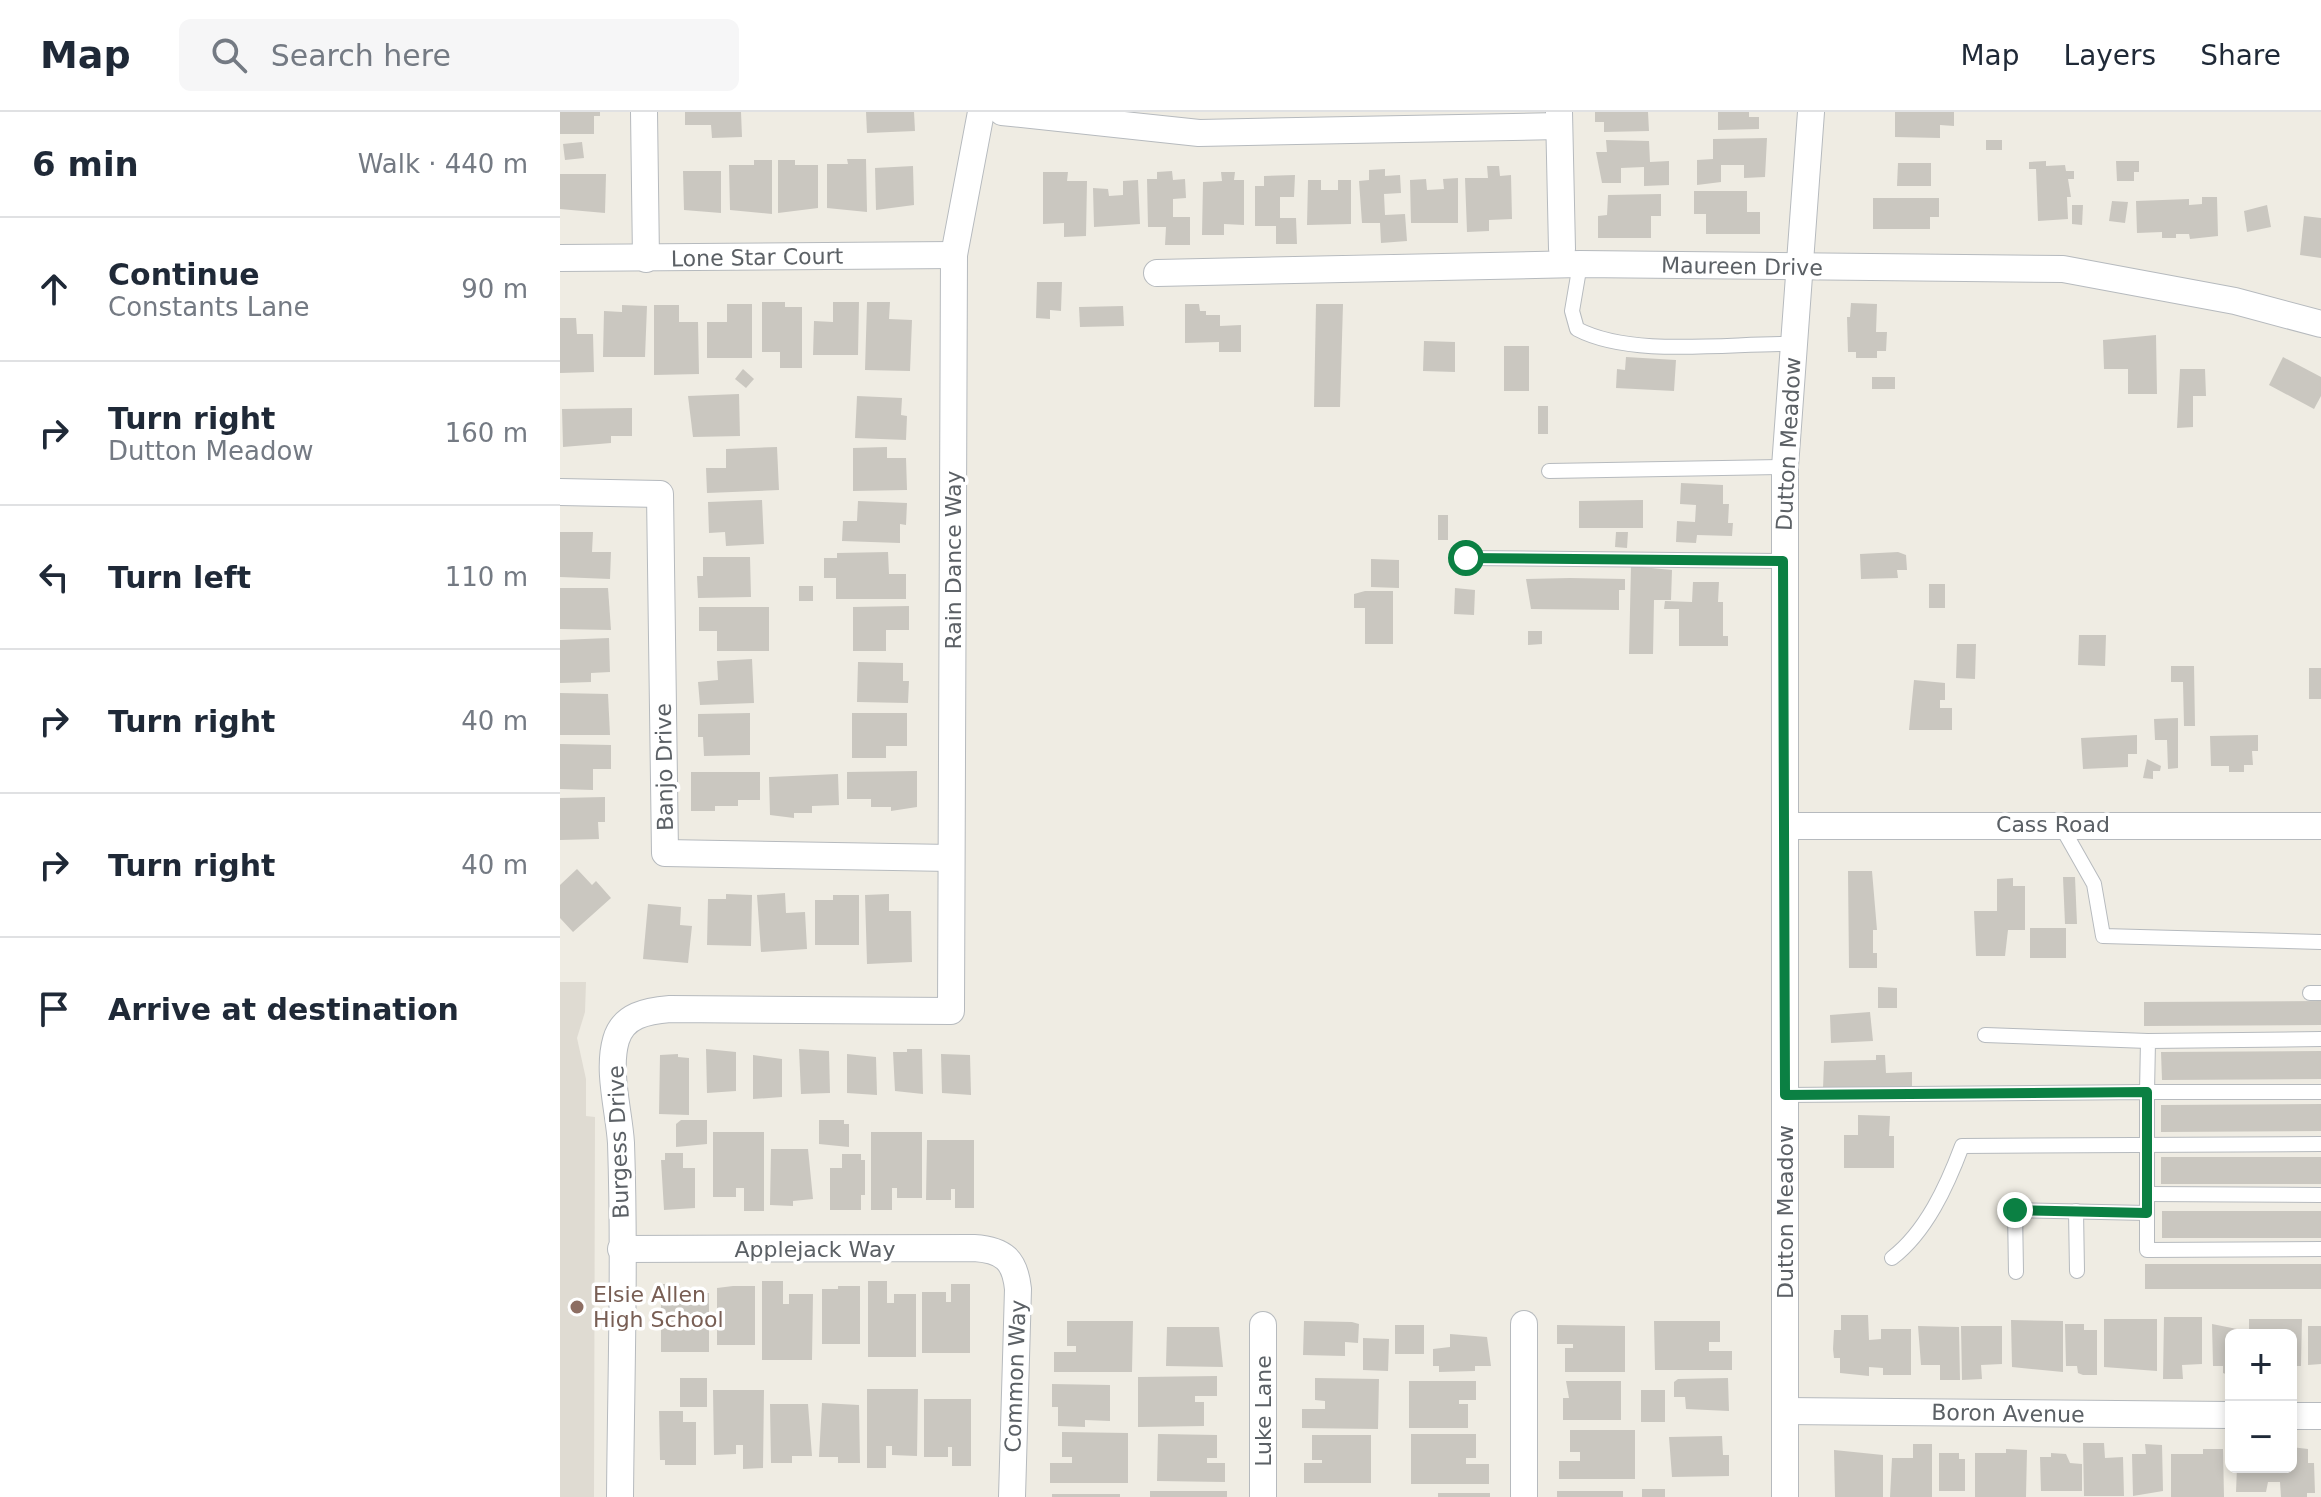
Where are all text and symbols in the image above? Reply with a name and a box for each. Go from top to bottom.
search box [179,19,739,91]
text: Map [40,33,131,77]
icon: search [207,33,251,77]
text: Search here [271,38,451,73]
text: Map [1960,39,2020,72]
text: Layers [2064,39,2156,72]
text: Share [2200,39,2281,72]
text: 6 min [32,144,139,184]
text: Walk · 440 m [358,149,528,179]
street label: Lone Star Court [671,243,844,272]
street label: Maureen Drive [1661,253,1823,280]
text: Continue [108,257,260,292]
icon: ahead [32,267,76,311]
text: 90 m [461,274,528,304]
text: Constants Lane [108,292,310,322]
street label: Dutton Meadow [1771,357,1806,532]
text: Turn right [108,401,275,436]
icon: right [32,411,76,455]
text: 160 m [445,418,528,448]
text: Dutton Meadow [108,436,314,466]
street label: Rain Dance Way [941,470,966,650]
route start [1448,540,1484,576]
icon: left [32,555,76,599]
text: Turn left [108,560,251,595]
text: 110 m [445,562,528,592]
icon: right [32,699,76,743]
street label: Banjo Drive [651,703,678,831]
text: Turn right [108,704,275,739]
text: 40 m [461,706,528,736]
street label: Cass Road [1996,812,2110,837]
icon: right [32,843,76,887]
text: Turn right [108,848,275,883]
text: 40 m [461,850,528,880]
icon: arrive [32,987,76,1031]
text: Arrive at destination [108,992,459,1027]
street label: Burgess Drive [603,1065,634,1219]
street label: Dutton Meadow [1773,1125,1798,1299]
route end [1997,1192,2033,1228]
street label: Applejack Way [735,1237,895,1262]
place label: Elsie Allen High School [593,1282,724,1332]
marker: Elsie Allen High School [568,1298,586,1316]
street label: Common Way [1000,1299,1031,1453]
map controls [2225,1329,2297,1473]
button: + [2225,1329,2297,1401]
street label: Luke Lane [1251,1355,1276,1467]
street label: Boron Avenue [1931,1400,2085,1427]
button: − [2225,1401,2297,1473]

